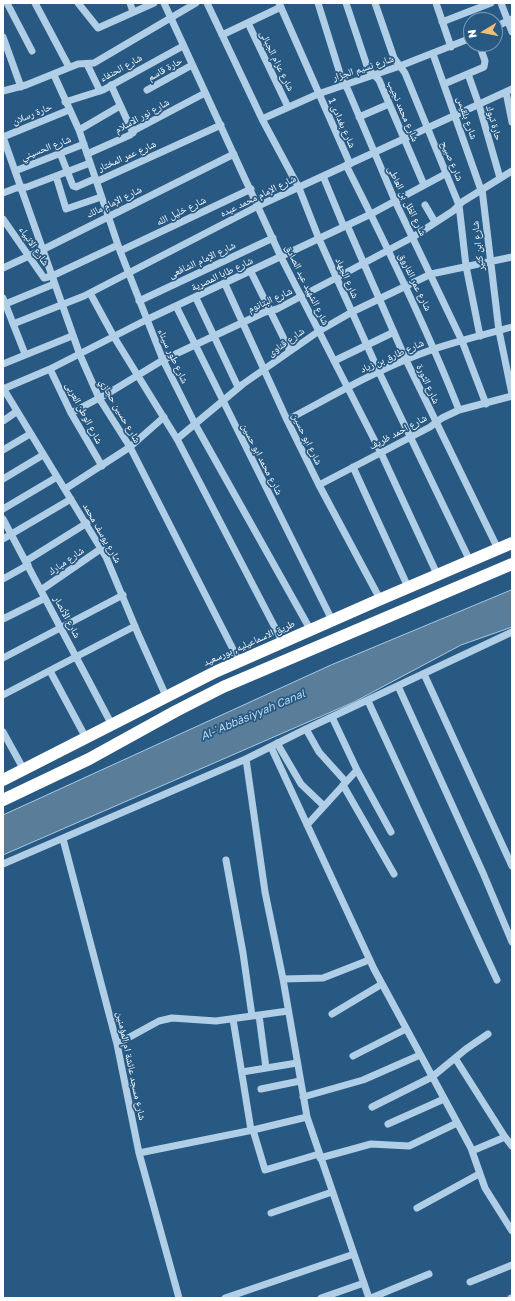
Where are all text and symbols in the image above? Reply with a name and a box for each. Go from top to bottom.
north arrow [463,12,503,52]
street label: شارع عزام الجبالى [257,29,297,93]
text: N [465,29,479,39]
street label: شارع الحنفاء [98,52,144,84]
street label: شارع نسيم الجزار [331,52,395,84]
street label: حارة قاسم [146,55,184,83]
street label: شارع محمد نجيب [385,79,421,143]
street label: شارع بلقيس [454,95,480,141]
street label: شارع نور الاسلام [113,96,171,136]
street label: شارع بغدادى 1 [326,96,358,150]
street label: حارة رسلان [10,101,54,127]
street label: حارة تبوك [483,104,505,142]
street label: شارع الحسيني [19,133,73,163]
street label: شارع عمر المختار [96,138,158,174]
street label: شارع صبيح [438,139,466,183]
street label: شارع الظل بن العاطى [385,164,429,238]
street label: شارع الإمام محمد عبده [218,172,298,220]
street label: شارع الإمام مالك [84,183,144,221]
street label: شارع خليل الله [154,194,208,228]
street label: شارع ابن كثير [469,220,487,272]
street label: شارع الانبياء [16,224,52,268]
street label: شارع الإمام الشافعى [167,239,237,281]
street label: شارع الشهيد عبد الصادق [282,243,332,327]
street label: شارع عمر الفاروق [396,251,434,313]
street label: شارع طابا المصرية [189,254,255,294]
street label: شارع الجهاد [333,256,361,300]
street label: شارع البتانوم [246,285,294,315]
street label: شارع قناوى [265,325,307,359]
street label: شارع طور سيناء [155,327,191,385]
street label: شارع طارق بن زياد [358,337,426,375]
street label: شارع الثورة [414,362,442,406]
street label: شارع حسين حجازي [97,377,143,445]
street label: شارع الوطن العربى [63,380,105,446]
street label: شارع ابو حسين [289,411,325,467]
street label: شارع احمد ظريف [367,412,429,452]
street label: شارع محمد ابو حسين [239,421,285,497]
street label: شارع يوسف محمد [80,501,124,565]
street label: شارع مبارك [46,544,86,578]
street label: شارع الأنصار [51,594,83,640]
street label: طريق الاسماعيليه, بورسعيد [201,617,297,669]
water label: Al-ʿAbbāsiyyah Canal [199,687,307,743]
street label: شارع مسجد عائشة ام المؤمنين [114,1011,148,1121]

